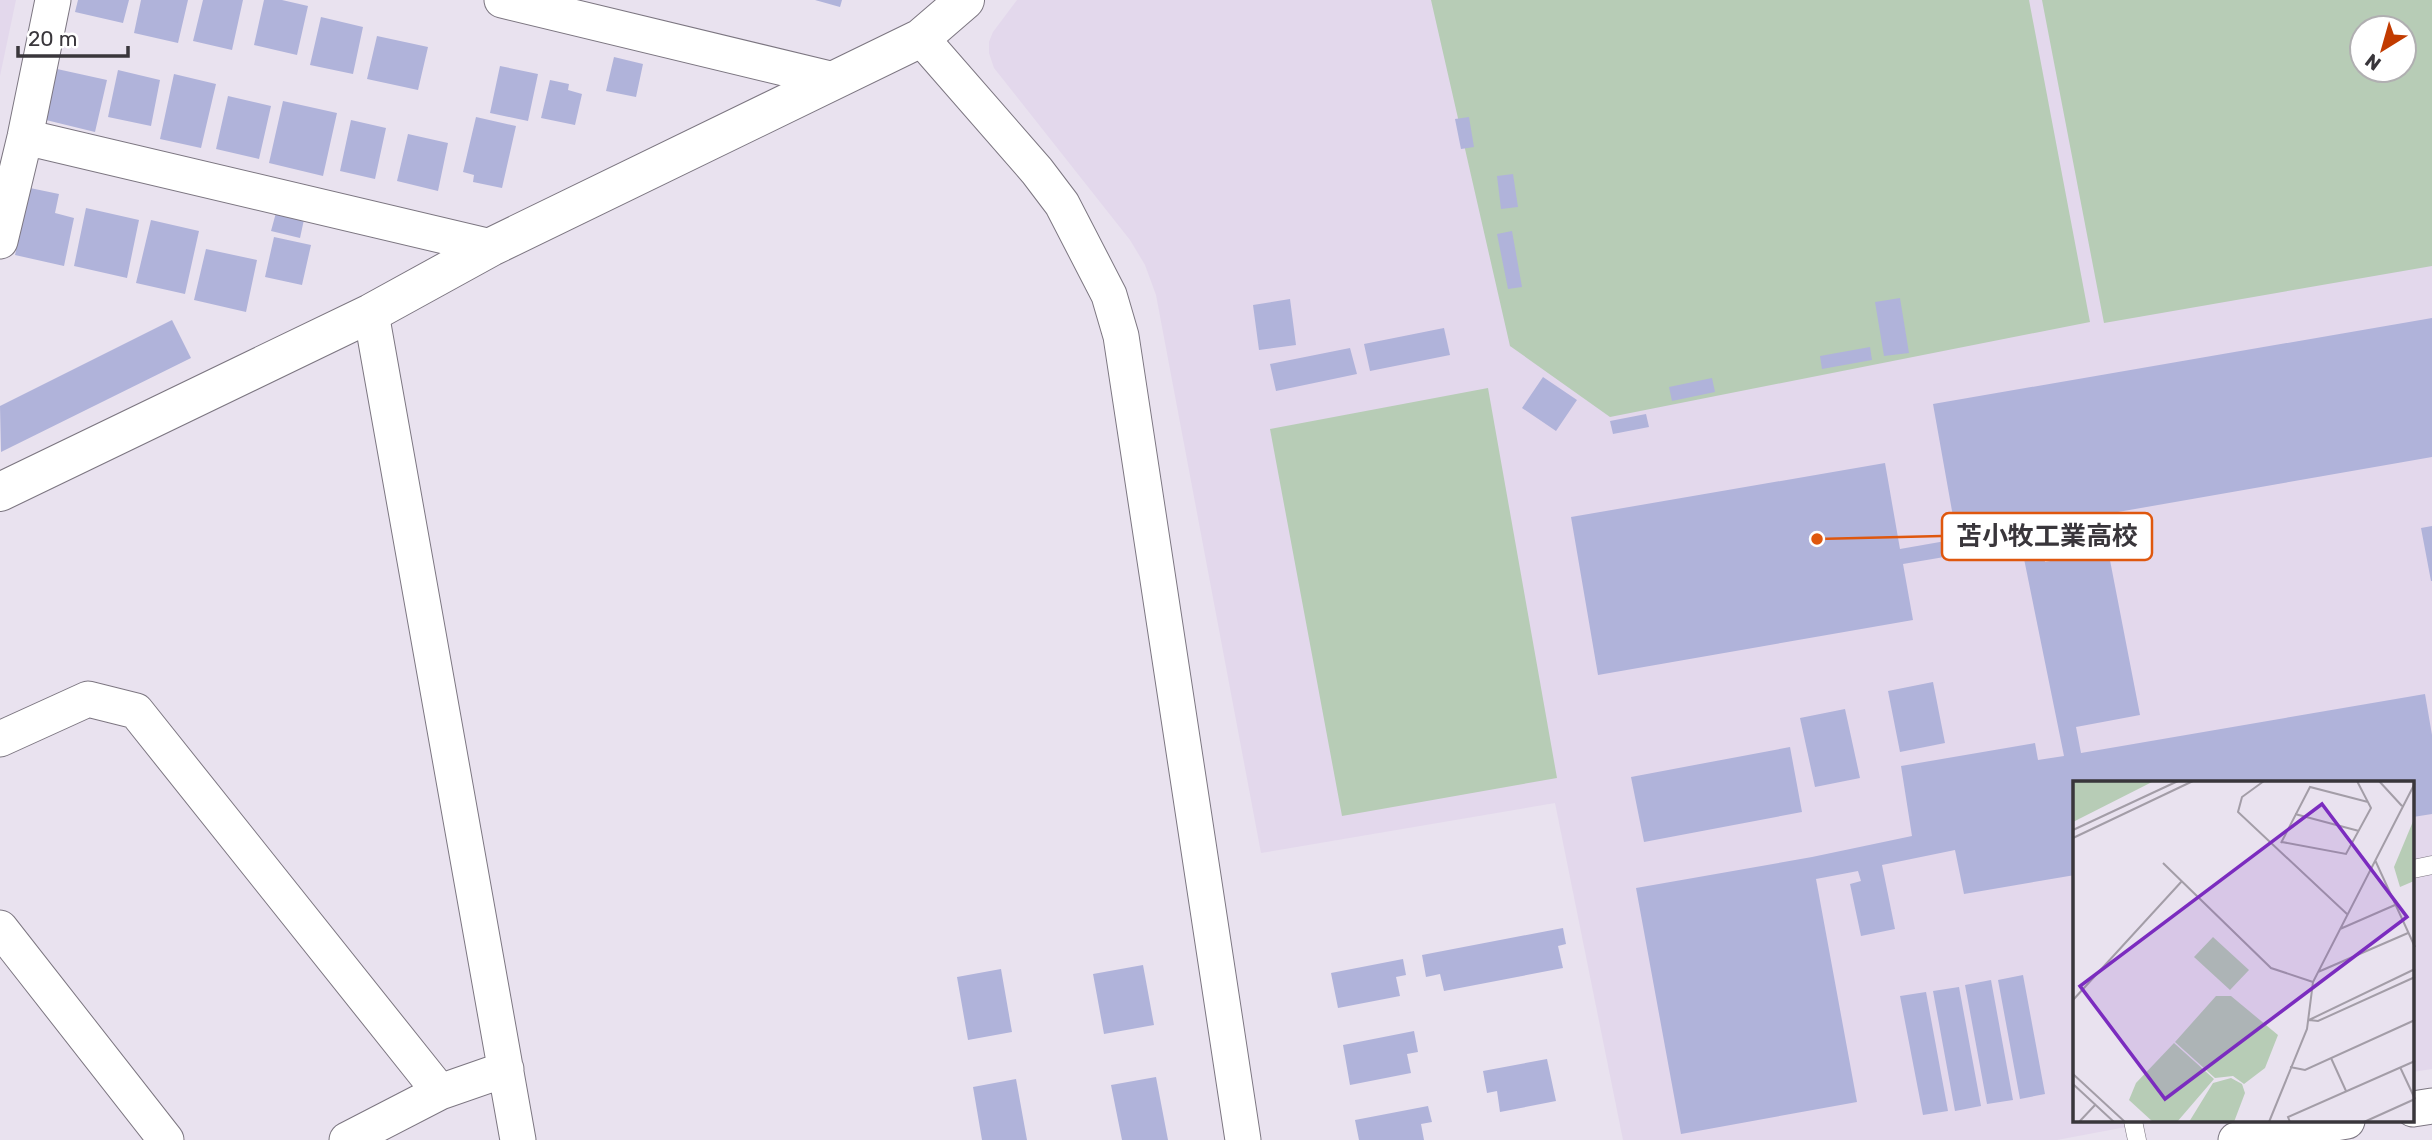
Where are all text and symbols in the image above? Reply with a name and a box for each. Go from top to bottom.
scale bar [18,14,128,58]
north arrow [2348,14,2418,84]
text: 20 m [28,26,77,51]
text: N [2361,49,2385,75]
callout: 苫小牧工業高校 [1942,513,2152,560]
text: 苫小牧工業高校 [1956,521,2138,552]
inset map [2073,781,2414,1122]

